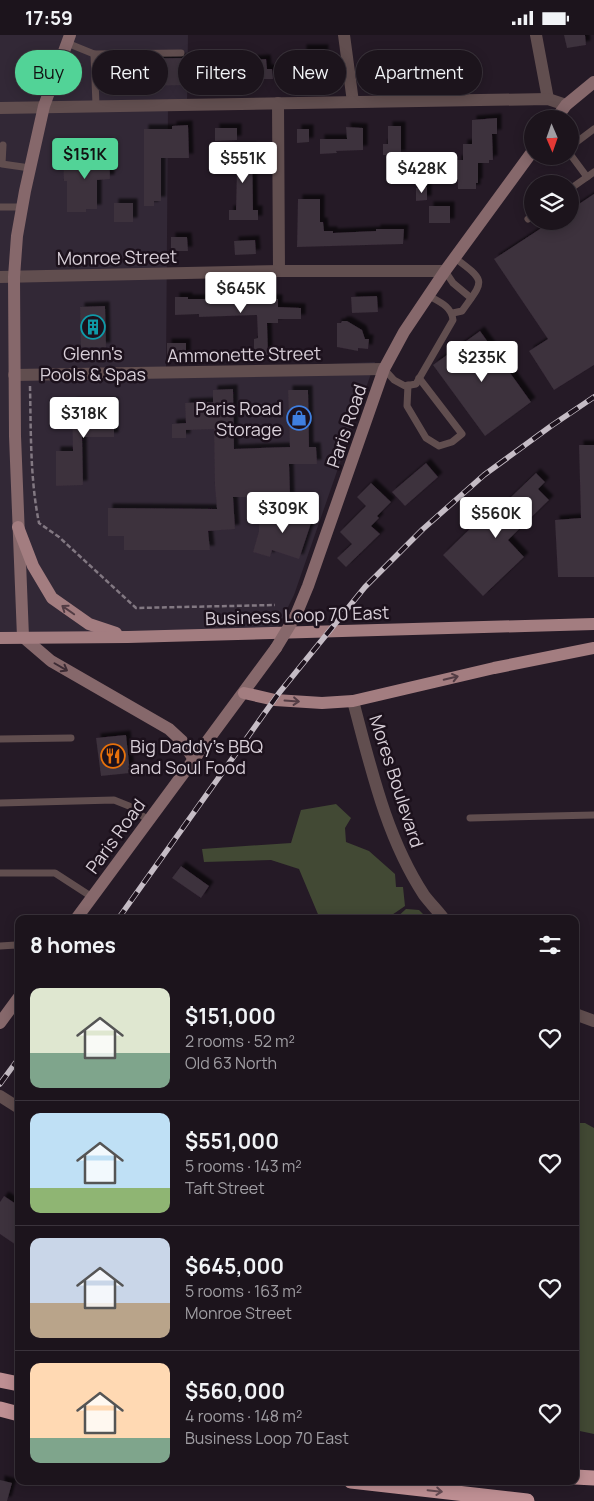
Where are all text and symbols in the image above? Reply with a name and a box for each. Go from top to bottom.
text: 17:59 [25,5,73,31]
chip: Buy [15,50,82,95]
chip: Rent [92,50,168,95]
chip: Filters [178,50,264,95]
chip: New [274,50,346,95]
chip: Apartment [356,50,482,95]
north arrow [524,110,579,165]
map controls [524,110,579,230]
pin: $151K [50,137,120,180]
pin: $551K [208,141,278,184]
text: $151K [63,143,107,165]
text: $551K [220,147,266,169]
pin: $428K [387,151,457,194]
text: $428K [397,157,447,179]
button: layers [524,175,579,230]
street label: Monroe Street [57,244,177,270]
pin: $645K [206,271,276,314]
text: $645K [216,277,266,299]
building icon: Glenn's Pools & Spas [80,314,106,340]
place label: Glenn's Pools & Spas [40,341,146,386]
street label: Ammonette Street [167,341,321,367]
pin: $235K [447,341,517,383]
text: $235K [458,346,506,368]
street label: Paris Road [321,381,371,471]
place label: Paris Road Storage [195,396,282,441]
pin: $318K [49,397,119,439]
text: $318K [61,402,107,424]
shop icon: Paris Road Storage [286,405,312,431]
pin: $309K [248,491,318,534]
text: $309K [258,497,308,519]
pin: $560K [461,497,531,539]
text: $560K [471,502,521,524]
street label: Business Loop 70 East [204,600,390,630]
one-way arrow [61,605,75,615]
one-way arrow [54,662,68,672]
one-way arrow [443,673,459,682]
one-way arrow [283,696,299,706]
street label: Mores Boulevard [364,712,430,850]
place label: Big Daddy's BBQ and Soul Food [130,734,263,779]
restaurant icon: Big Daddy's BBQ and Soul Food [100,743,126,769]
street label: Paris Road [80,794,150,878]
text: 8 homes [30,931,116,959]
icon: filters [536,931,564,959]
text: $151,000 [185,1002,276,1030]
icon: home [70,1008,130,1068]
icon: heart [536,1024,564,1052]
text: 2 rooms · 52 m² [185,1030,295,1052]
text: Old 63 North [185,1052,277,1074]
text: $551,000 [185,1127,279,1155]
icon: home [70,1133,130,1193]
icon: heart [536,1149,564,1177]
text: 5 rooms · 143 m² [185,1155,302,1177]
text: Taft Street [185,1177,265,1199]
text: $645,000 [185,1252,284,1280]
icon: home [70,1258,130,1318]
icon: heart [536,1274,564,1302]
text: 5 rooms · 163 m² [185,1280,302,1302]
text: Monroe Street [185,1302,292,1324]
text: $560,000 [185,1377,285,1405]
icon: home [70,1383,130,1443]
icon: heart [536,1399,564,1427]
text: 4 rooms · 148 m² [185,1405,302,1427]
text: Business Loop 70 East [185,1427,349,1449]
one-way arrow [426,1486,442,1496]

